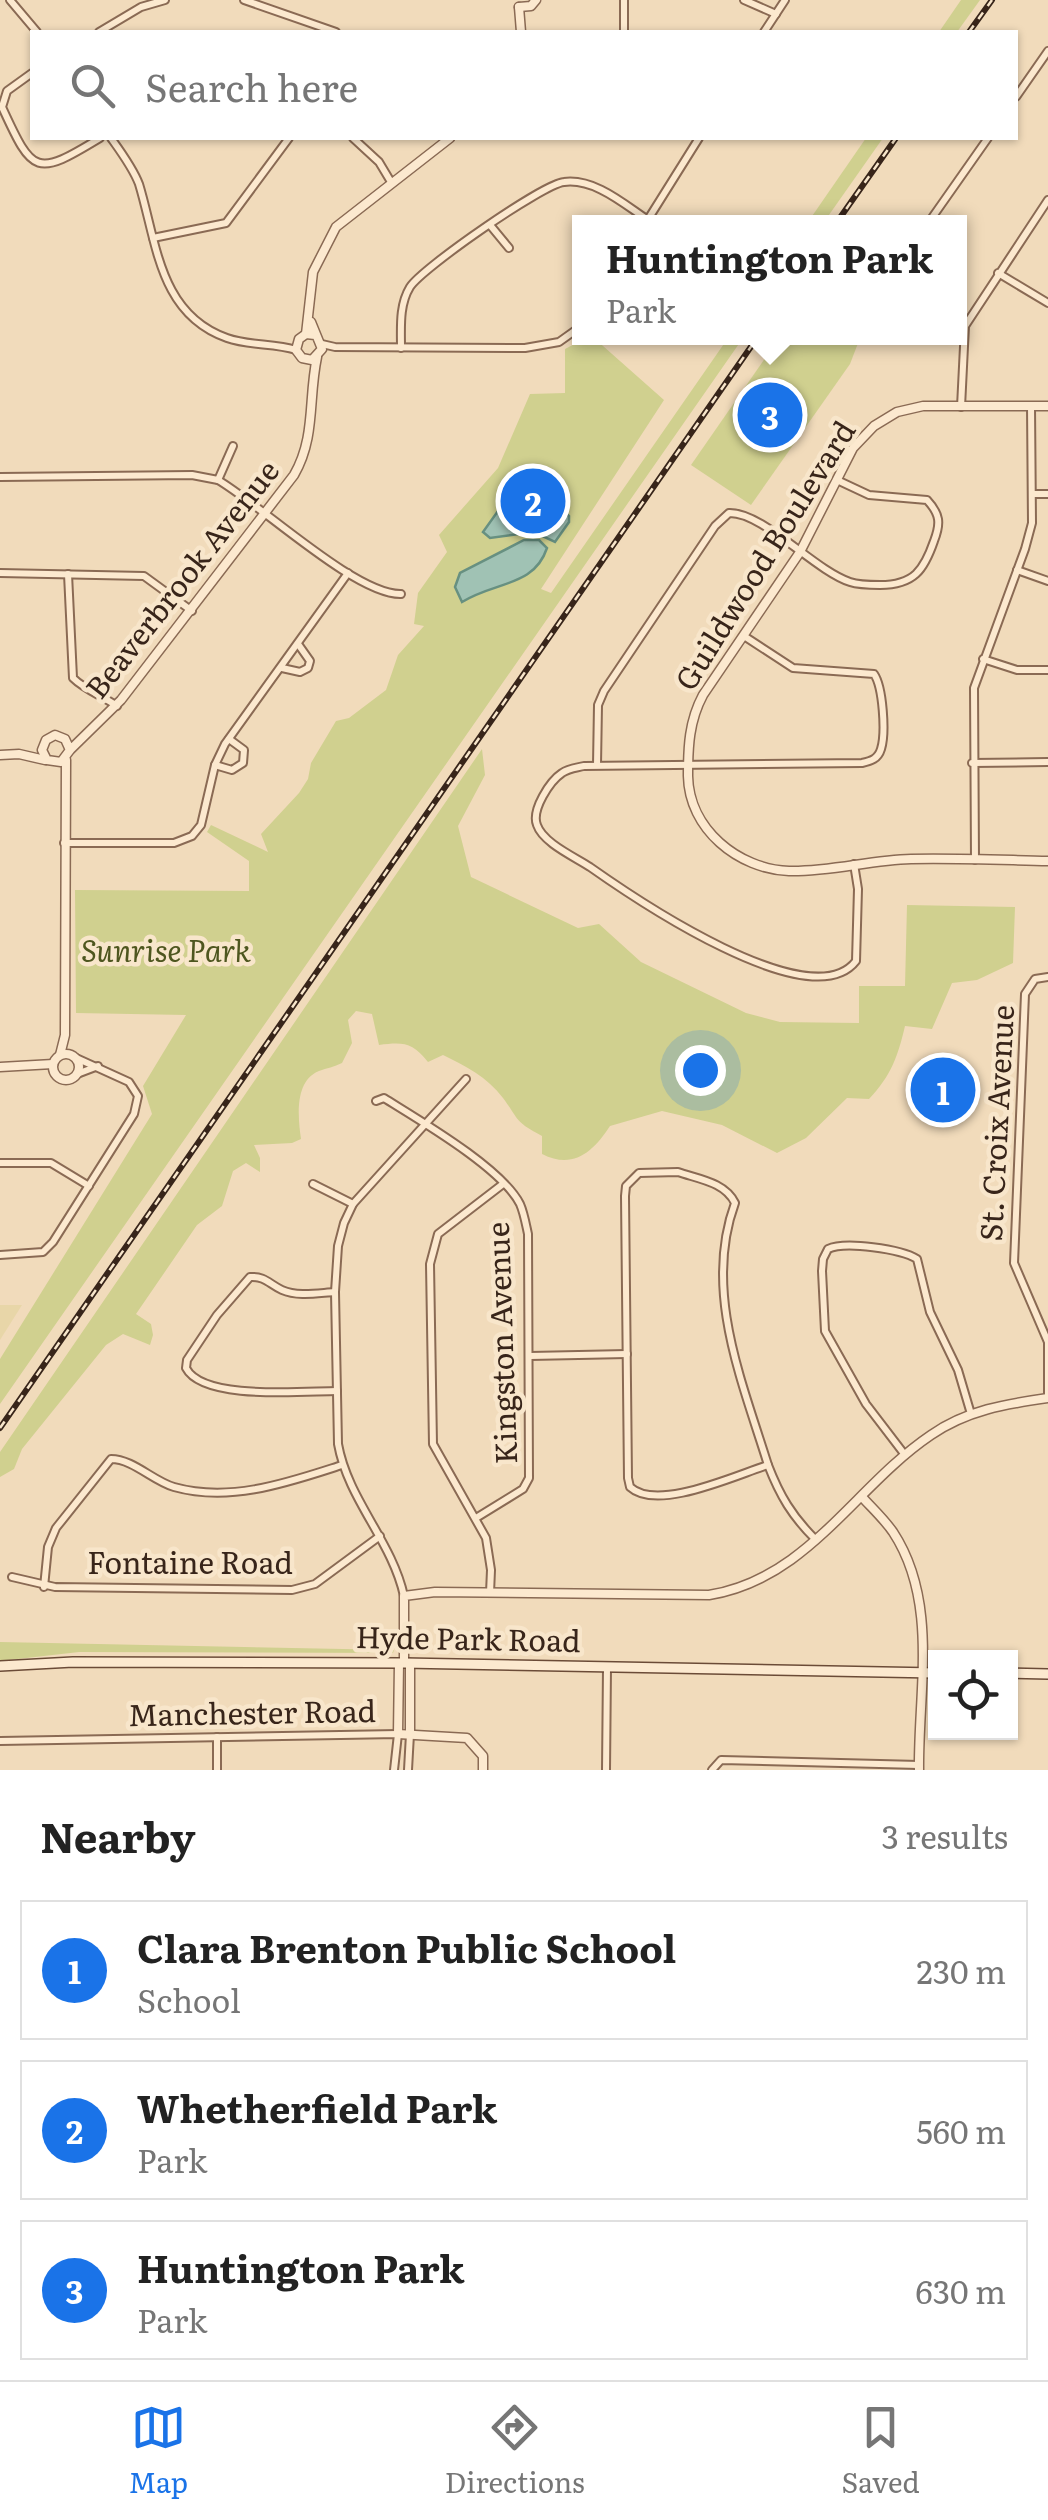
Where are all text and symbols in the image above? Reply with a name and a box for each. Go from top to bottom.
search box [30,30,1018,140]
text: Search here [145,57,358,114]
icon: search [65,58,120,113]
popup [572,215,967,345]
text: Huntington Park [606,228,933,285]
text: Park [606,285,676,333]
pin: 3 [738,378,802,452]
street label: Guildwood Boulevard [662,411,864,698]
street label: Beaverbrook Avenue [73,449,288,707]
pin: 2 [500,464,566,538]
park label: Sunrise Park [81,927,252,971]
street label: St. Croix Avenue [967,1004,1023,1242]
your location [675,1045,726,1096]
pin: 1 [910,1052,976,1128]
street label: Kingston Avenue [474,1221,526,1465]
street label: Fontaine Road [87,1539,293,1583]
street label: Hyde Park Road [355,1613,581,1661]
map controls [928,1650,1018,1740]
button: locate [928,1650,1018,1740]
street label: Manchester Road [128,1687,376,1735]
text: Nearby [40,1804,196,1866]
text: 3 results [882,1811,1008,1859]
text: Clara Brenton Public School [137,1918,676,1975]
text: 1 [68,1946,81,1994]
text: 230 m [916,1946,1006,1994]
text: School [137,1975,241,2023]
text: Whetherfield Park [137,2078,497,2135]
text: 2 [66,2106,83,2154]
text: 560 m [917,2106,1006,2154]
text: Park [137,2135,207,2183]
text: Huntington Park [137,2238,465,2295]
text: 3 [66,2266,83,2314]
text: 630 m [916,2266,1006,2314]
text: Park [137,2295,207,2343]
tab: Map [128,2400,188,2502]
tab: Directions [445,2400,585,2502]
tab: Saved [842,2400,920,2502]

